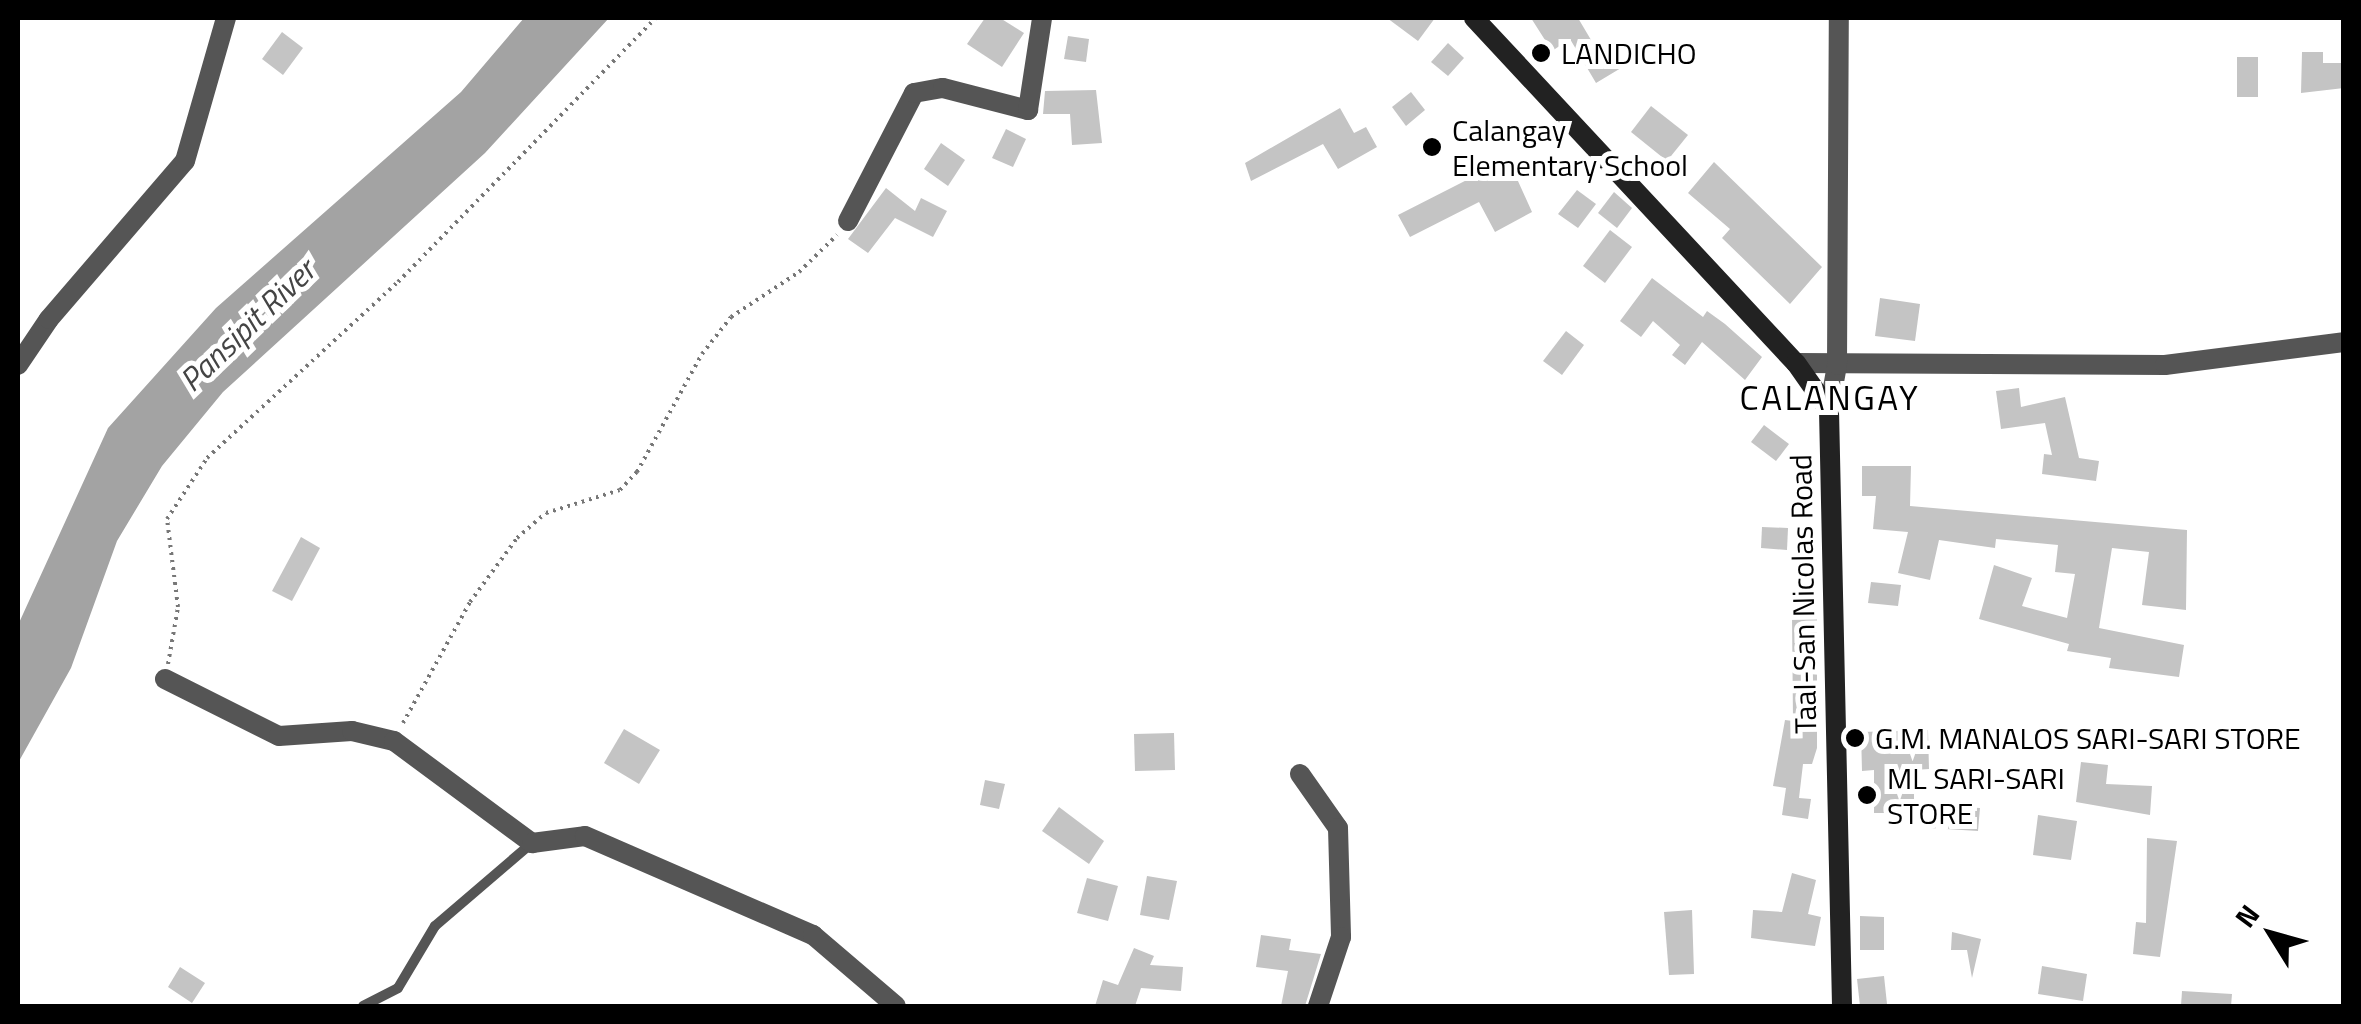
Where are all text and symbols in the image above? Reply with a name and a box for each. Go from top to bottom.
place label: LANDICHO [1561,35,1697,71]
marker: LANDICHO [1530,42,1552,64]
place label: Calangay Elementary School [1452,112,1688,182]
marker: Calangay Elementary School [1421,136,1443,158]
water label: Pansipit River [171,251,323,399]
district label: CALANGAY [1740,376,1920,418]
street label: Taal-San Nicolas Road [1783,454,1823,734]
place label: G.M. MANALOS SARI-SARI STORE [1875,720,2301,756]
marker: G.M. MANALOS SARI-SARI STORE [1844,727,1866,749]
place label: ML SARI-SARI STORE [1887,760,2065,830]
marker: ML SARI-SARI STORE [1856,784,1878,806]
north arrow [2221,884,2321,984]
text: N [2224,895,2270,936]

